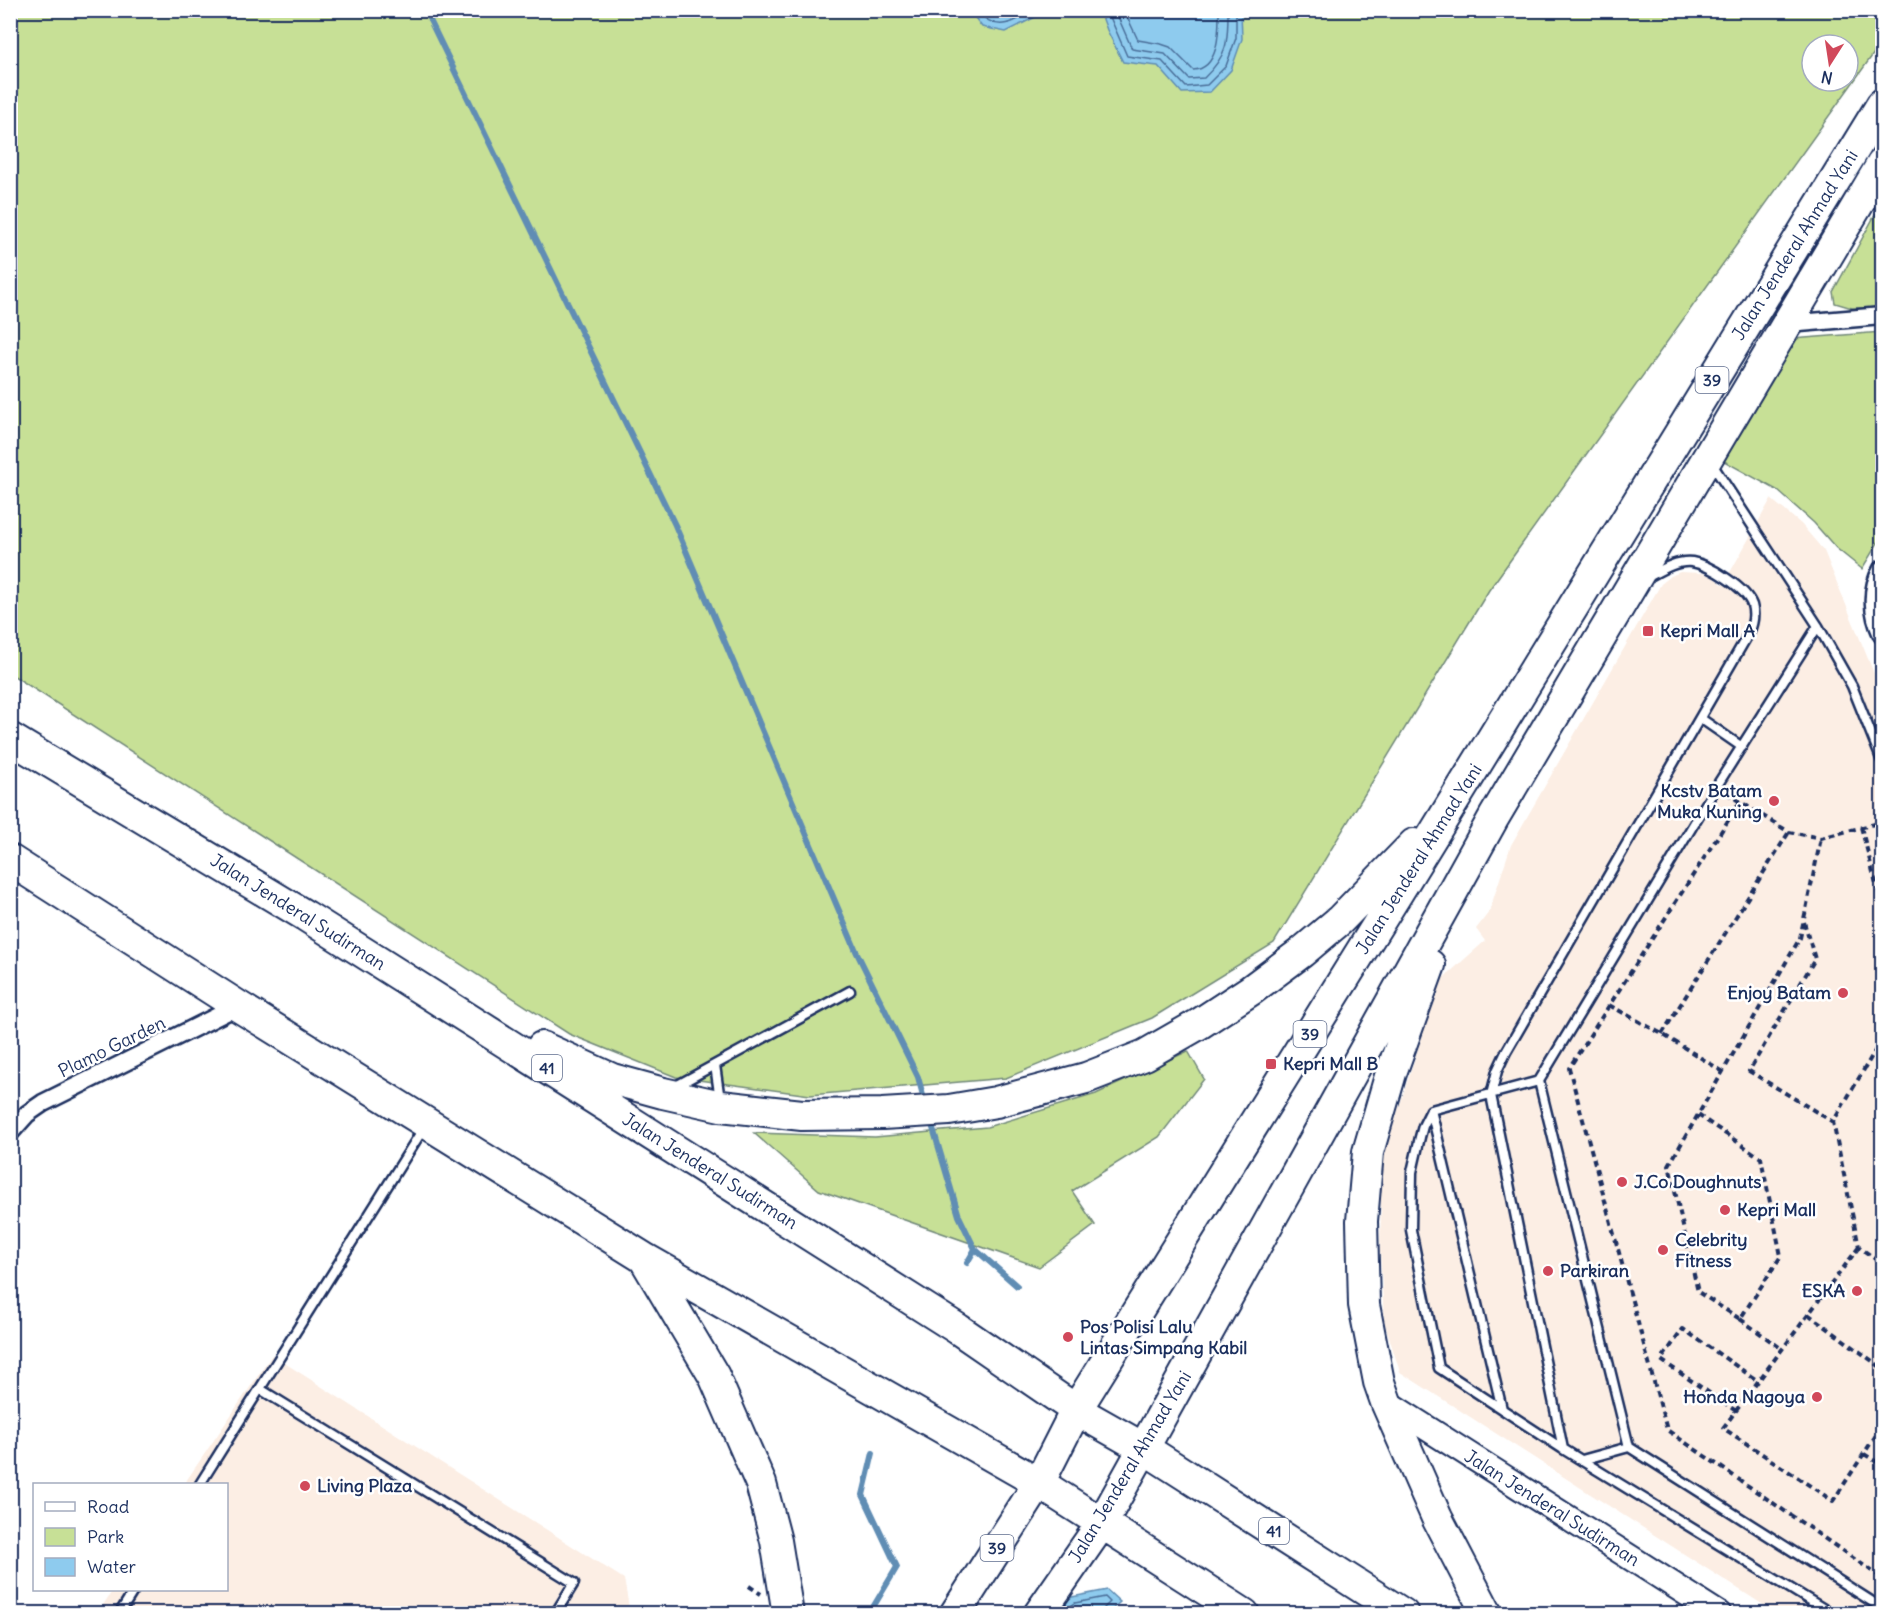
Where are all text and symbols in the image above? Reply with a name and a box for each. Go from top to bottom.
north arrow [1800,33,1860,93]
text: N [1819,67,1834,89]
street label: Jalan Jenderal Ahmad Yani [1727,145,1863,344]
road number: 39 [1696,367,1728,393]
place label: Kepri Mall A [1660,619,1755,642]
marker: Kepri Mall A [1641,624,1655,638]
street label: Jalan Jenderal Ahmad Yani [1351,759,1487,958]
place label: Kcstv Batam Muka Kuning [1657,779,1762,823]
marker: Kcstv Batam Muka Kuning [1767,794,1781,808]
street label: Jalan Jenderal Sudirman [206,848,390,975]
place label: Enjoy Batam [1727,981,1831,1004]
marker: Enjoy Batam [1836,986,1850,1000]
street label: Plamo Garden [54,1011,169,1082]
road number: 39 [1294,1021,1326,1047]
place label: Kepri Mall B [1283,1052,1378,1075]
road number: 41 [532,1055,562,1081]
marker: Kepri Mall B [1264,1057,1278,1071]
street label: Jalan Jenderal Sudirman [618,1107,802,1234]
place label: J.Co Doughnuts [1634,1170,1762,1193]
marker: J.Co Doughnuts [1615,1175,1629,1189]
place label: Kepri Mall [1737,1198,1816,1221]
marker: Kepri Mall [1718,1203,1732,1217]
place label: Celebrity Fitness [1675,1228,1747,1272]
marker: Celebrity Fitness [1656,1243,1670,1257]
place label: Parkiran [1560,1259,1630,1282]
marker: Parkiran [1541,1264,1555,1278]
place label: ESKA [1802,1279,1845,1302]
marker: ESKA [1850,1284,1864,1298]
place label: Pos Polisi Lalu Lintas Simpang Kabil [1080,1315,1247,1359]
marker: Pos Polisi Lalu Lintas Simpang Kabil [1061,1330,1075,1344]
street label: Jalan Jenderal Ahmad Yani [1063,1367,1196,1567]
place label: Honda Nagoya [1683,1385,1805,1408]
marker: Honda Nagoya [1810,1390,1824,1404]
street label: Jalan Jenderal Sudirman [1460,1444,1644,1571]
place label: Living Plaza [317,1474,412,1497]
marker: Living Plaza [298,1479,312,1493]
legend [33,1483,228,1591]
text: Road [87,1495,130,1518]
road number: 41 [1259,1518,1289,1544]
text: Park [87,1525,124,1548]
road number: 39 [980,1535,1014,1561]
text: Water [87,1555,137,1578]

